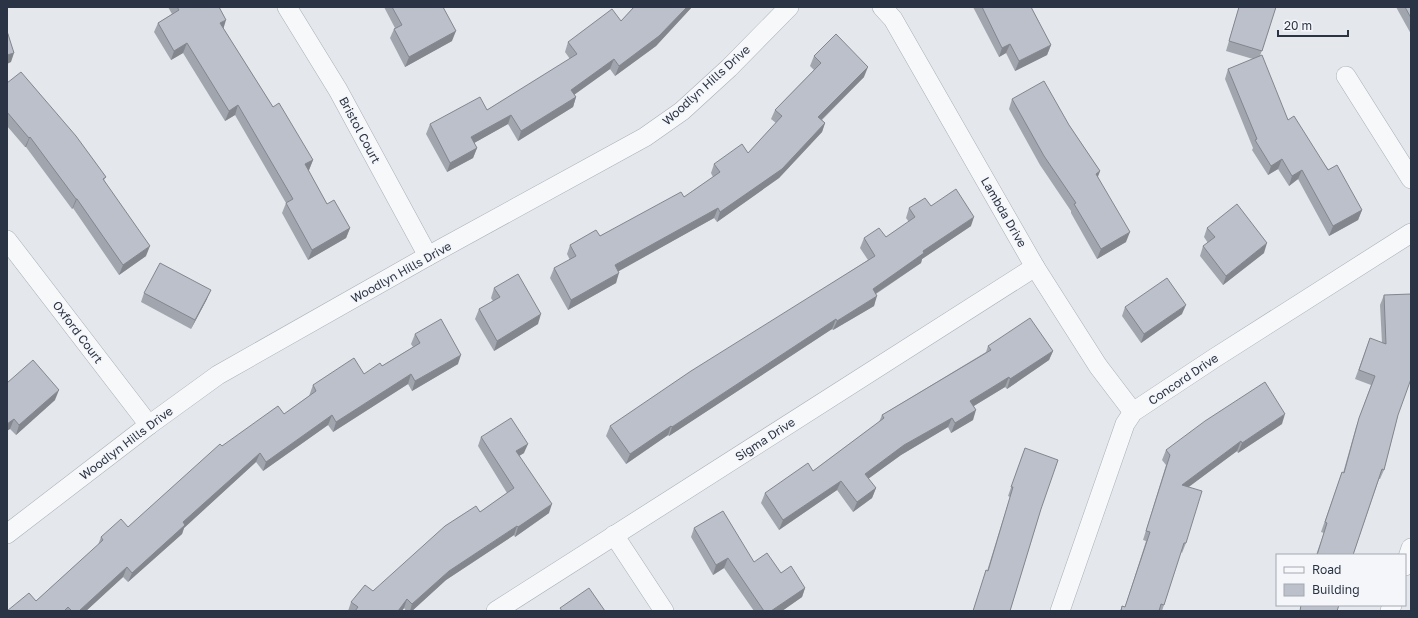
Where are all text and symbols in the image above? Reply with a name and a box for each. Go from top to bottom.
scale bar [1278,12,1348,38]
text: 20 m [1284,18,1312,33]
street label: Woodlyn Hills Drive [659,42,753,128]
street label: Bristol Court [336,94,384,166]
street label: Lambda Drive [978,174,1030,250]
street label: Woodlyn Hills Drive [348,238,454,306]
street label: Oxford Court [50,298,106,366]
street label: Concord Drive [1145,350,1221,408]
street label: Woodlyn Hills Drive [77,403,176,483]
street label: Sigma Drive [732,414,798,464]
legend [1276,554,1406,606]
text: Road [1312,562,1341,577]
text: Building [1312,582,1360,597]

